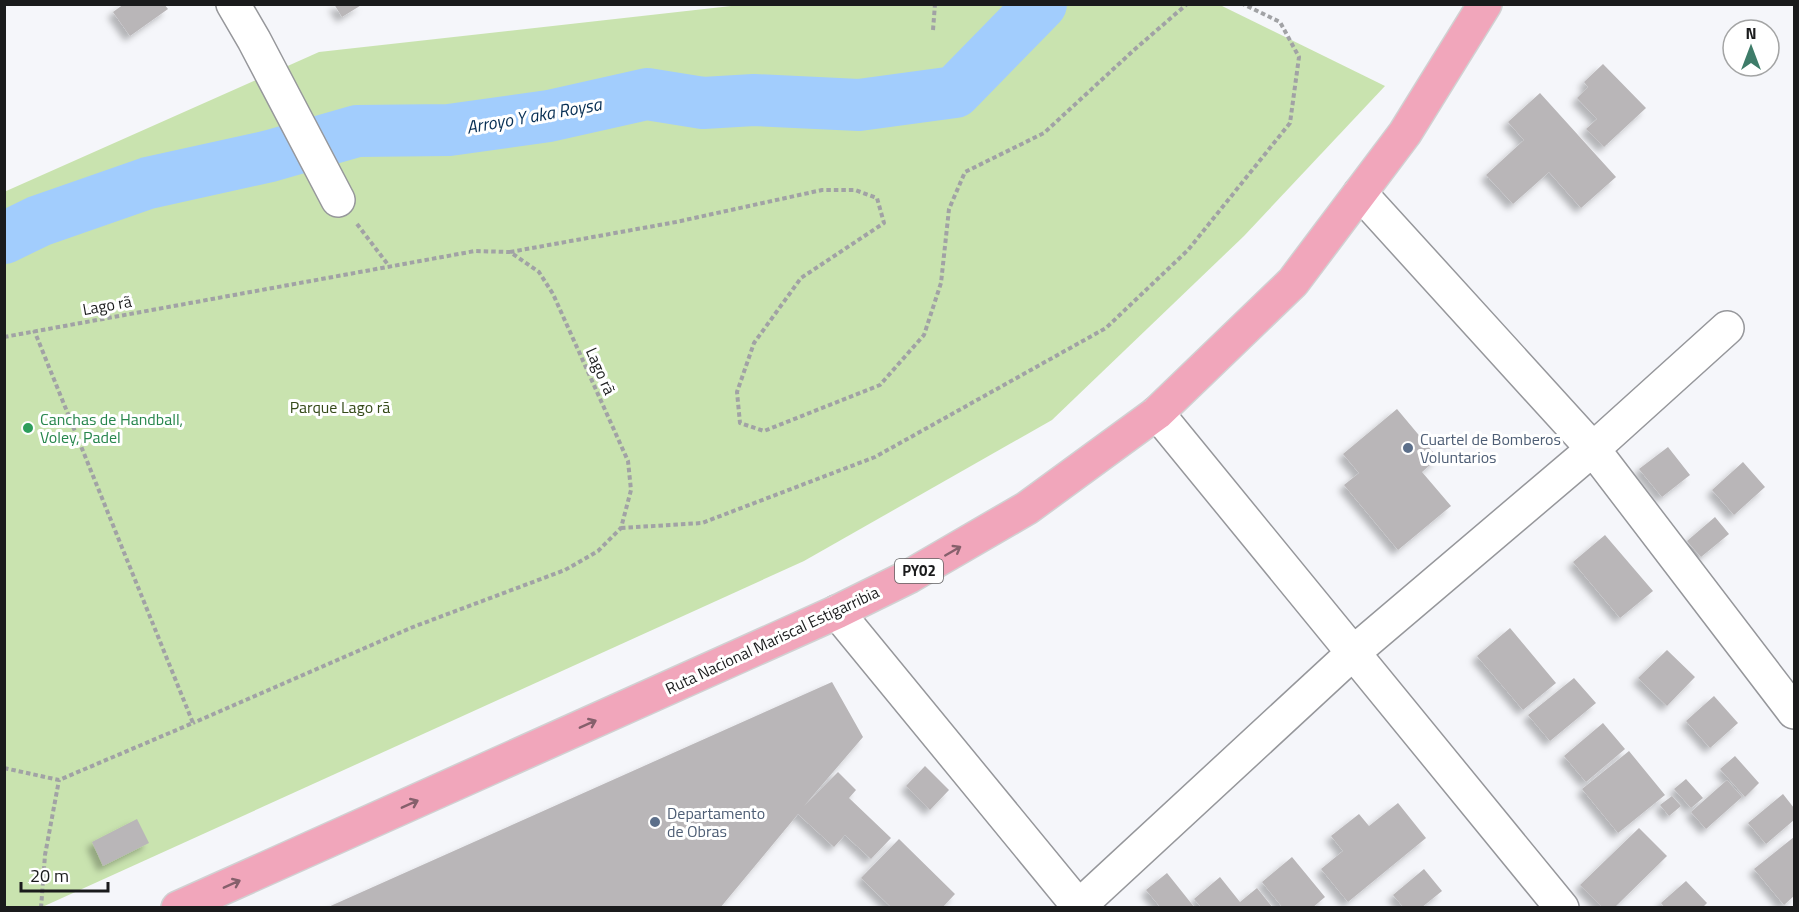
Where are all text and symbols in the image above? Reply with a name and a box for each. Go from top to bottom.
north arrow [1721,18,1781,78]
text: N [1745,21,1757,45]
water label: Arroyo Y aka Roysa [464,90,605,141]
street label: Lago rã [81,289,133,321]
street label: Lago rã [580,344,622,398]
park label: Parque Lago rã [290,395,390,419]
place label: Canchas de Handball, Voley, Padel [40,407,183,449]
marker: Canchas de Handball, Voley, Padel [21,421,35,435]
place label: Cuartel de Bomberos Voluntarios [1420,427,1561,469]
marker: Cuartel de Bomberos Voluntarios [1401,441,1415,455]
one-way arrow [944,545,962,556]
road number: PY02 [895,559,943,583]
street label: Ruta Nacional Mariscal Estigarribia [661,580,883,700]
one-way arrow [578,718,596,729]
one-way arrow [400,797,418,809]
place label: Departamento de Obras [667,801,765,843]
marker: Departamento de Obras [648,815,662,829]
scale bar [21,855,108,893]
text: 20 m [30,862,69,889]
one-way arrow [222,877,240,889]

